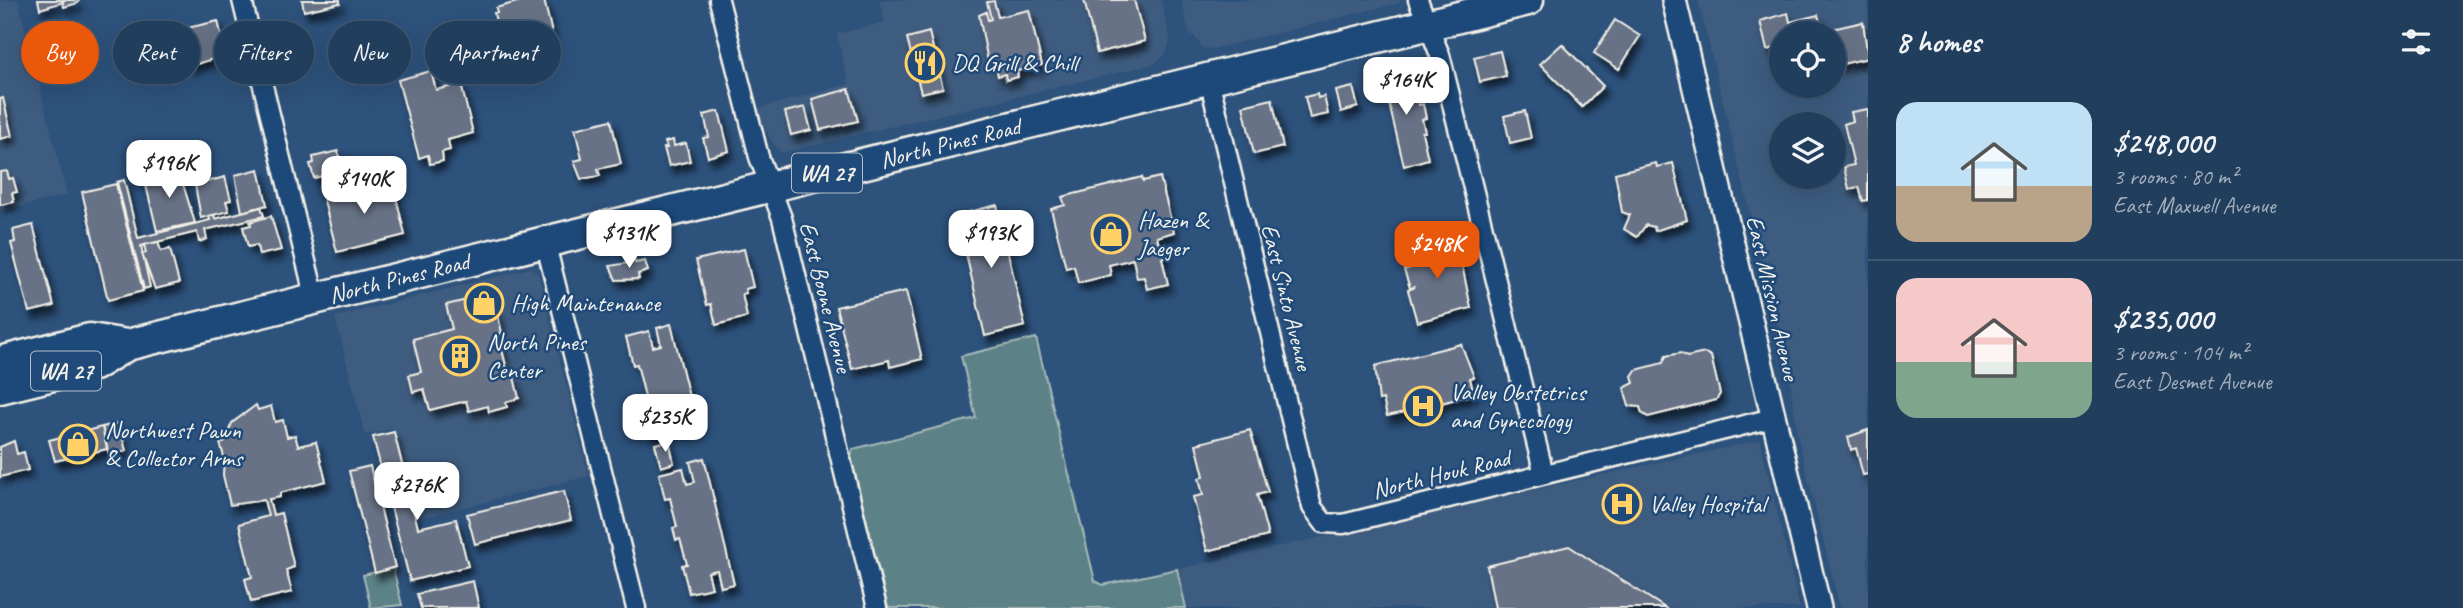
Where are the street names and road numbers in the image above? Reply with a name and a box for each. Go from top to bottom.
street label: North Pines Road [877,110,1027,175]
road number: WA 27 [792,154,862,192]
street label: East Mission Avenue [1739,213,1807,385]
street label: East Boone Avenue [793,219,860,378]
street label: East Sinto Avenue [1254,221,1320,375]
street label: North Pines Road [326,245,476,310]
road number: WA 27 [31,352,101,390]
street label: North Houk Road [1369,442,1516,506]

